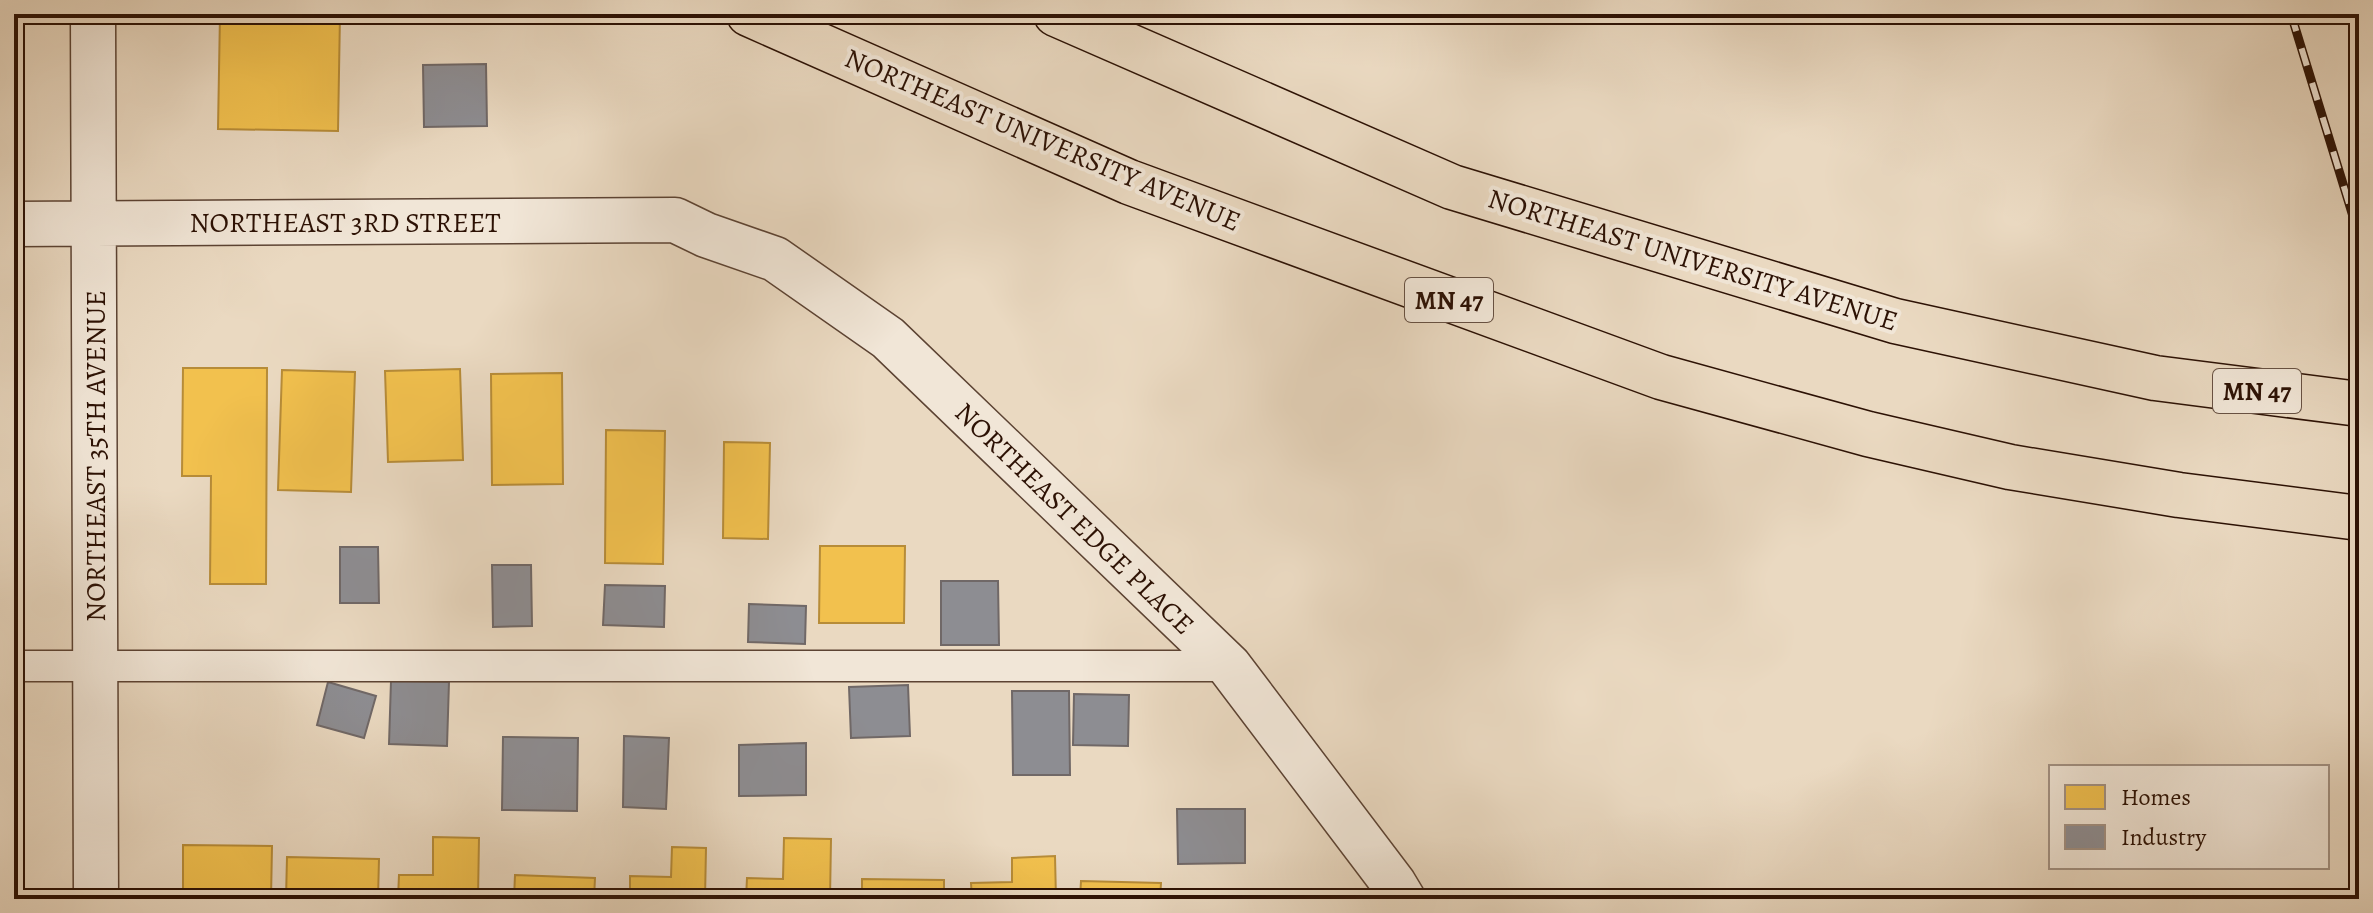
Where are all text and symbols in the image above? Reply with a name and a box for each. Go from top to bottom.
street label: NORTHEAST UNIVERSITY AVENUE [839,39,1246,241]
street label: NORTHEAST UNIVERSITY AVENUE [1483,179,1902,340]
street label: NORTHEAST 3RD STREET [189,204,501,242]
road number: MN 47 [1405,278,1493,322]
street label: NORTHEAST 35TH AVENUE [77,290,115,622]
road number: MN 47 [2213,369,2301,413]
street label: NORTHEAST EDGE PLACE [946,394,1202,643]
legend [2049,765,2329,869]
text: Homes [2121,781,2191,813]
text: Industry [2121,821,2207,853]

